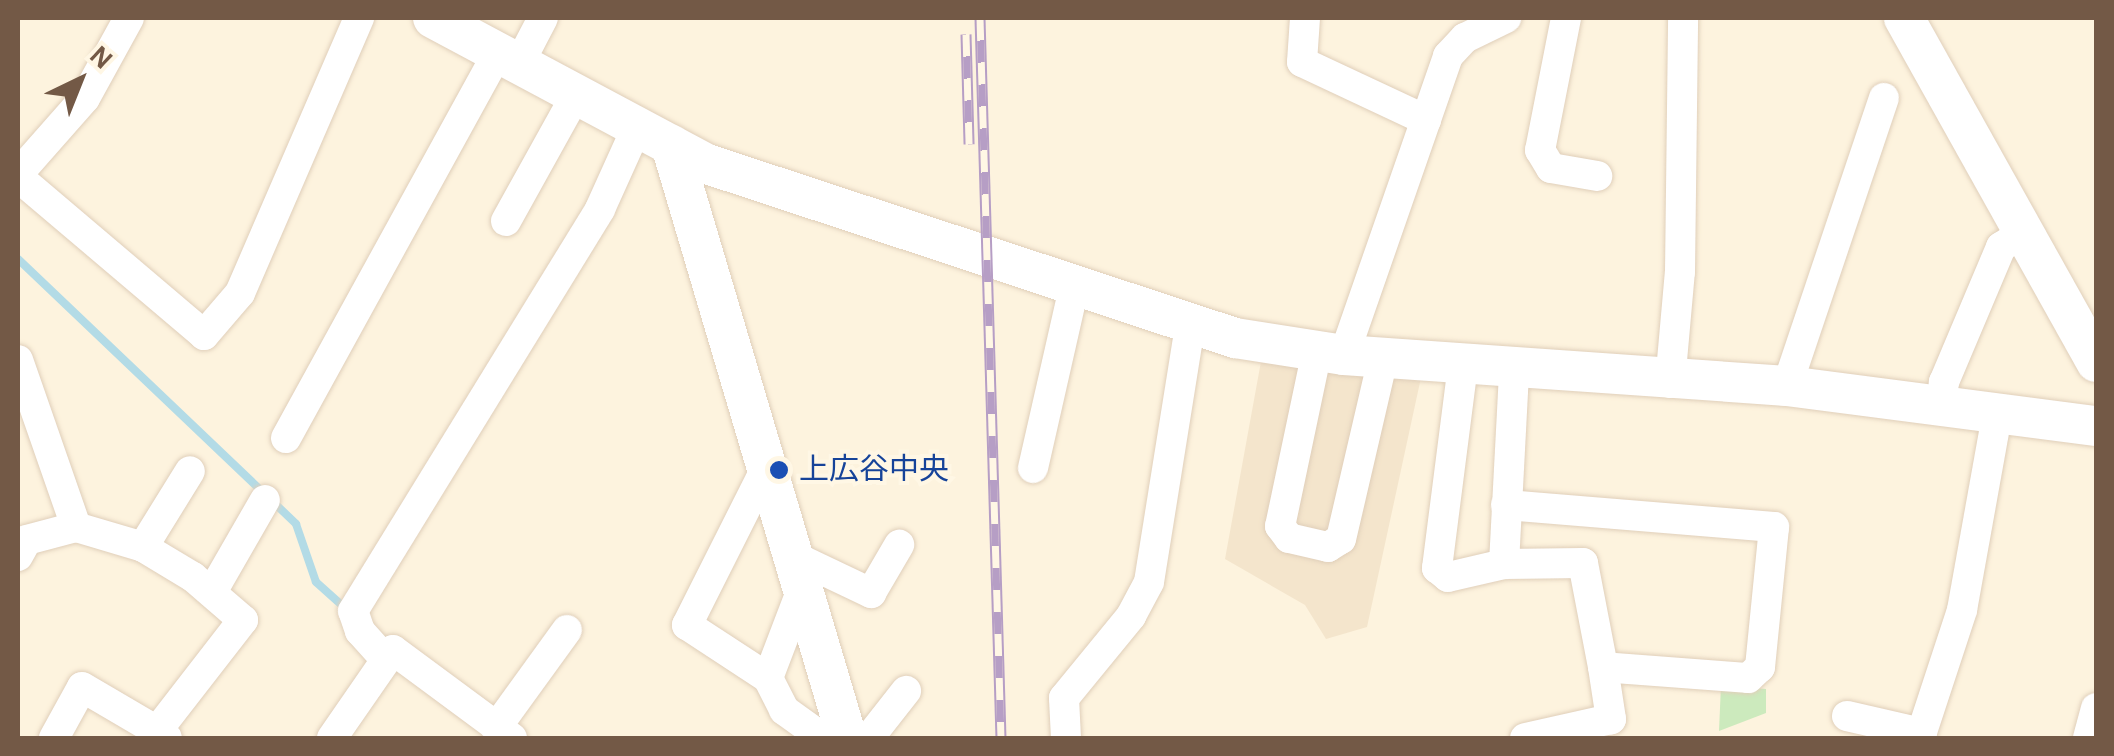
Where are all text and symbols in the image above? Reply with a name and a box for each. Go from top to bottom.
north arrow [30,30,130,130]
text: N [84,41,117,75]
place label: 上広谷中央 [799,452,949,488]
marker: 上広谷中央 [768,459,790,481]

